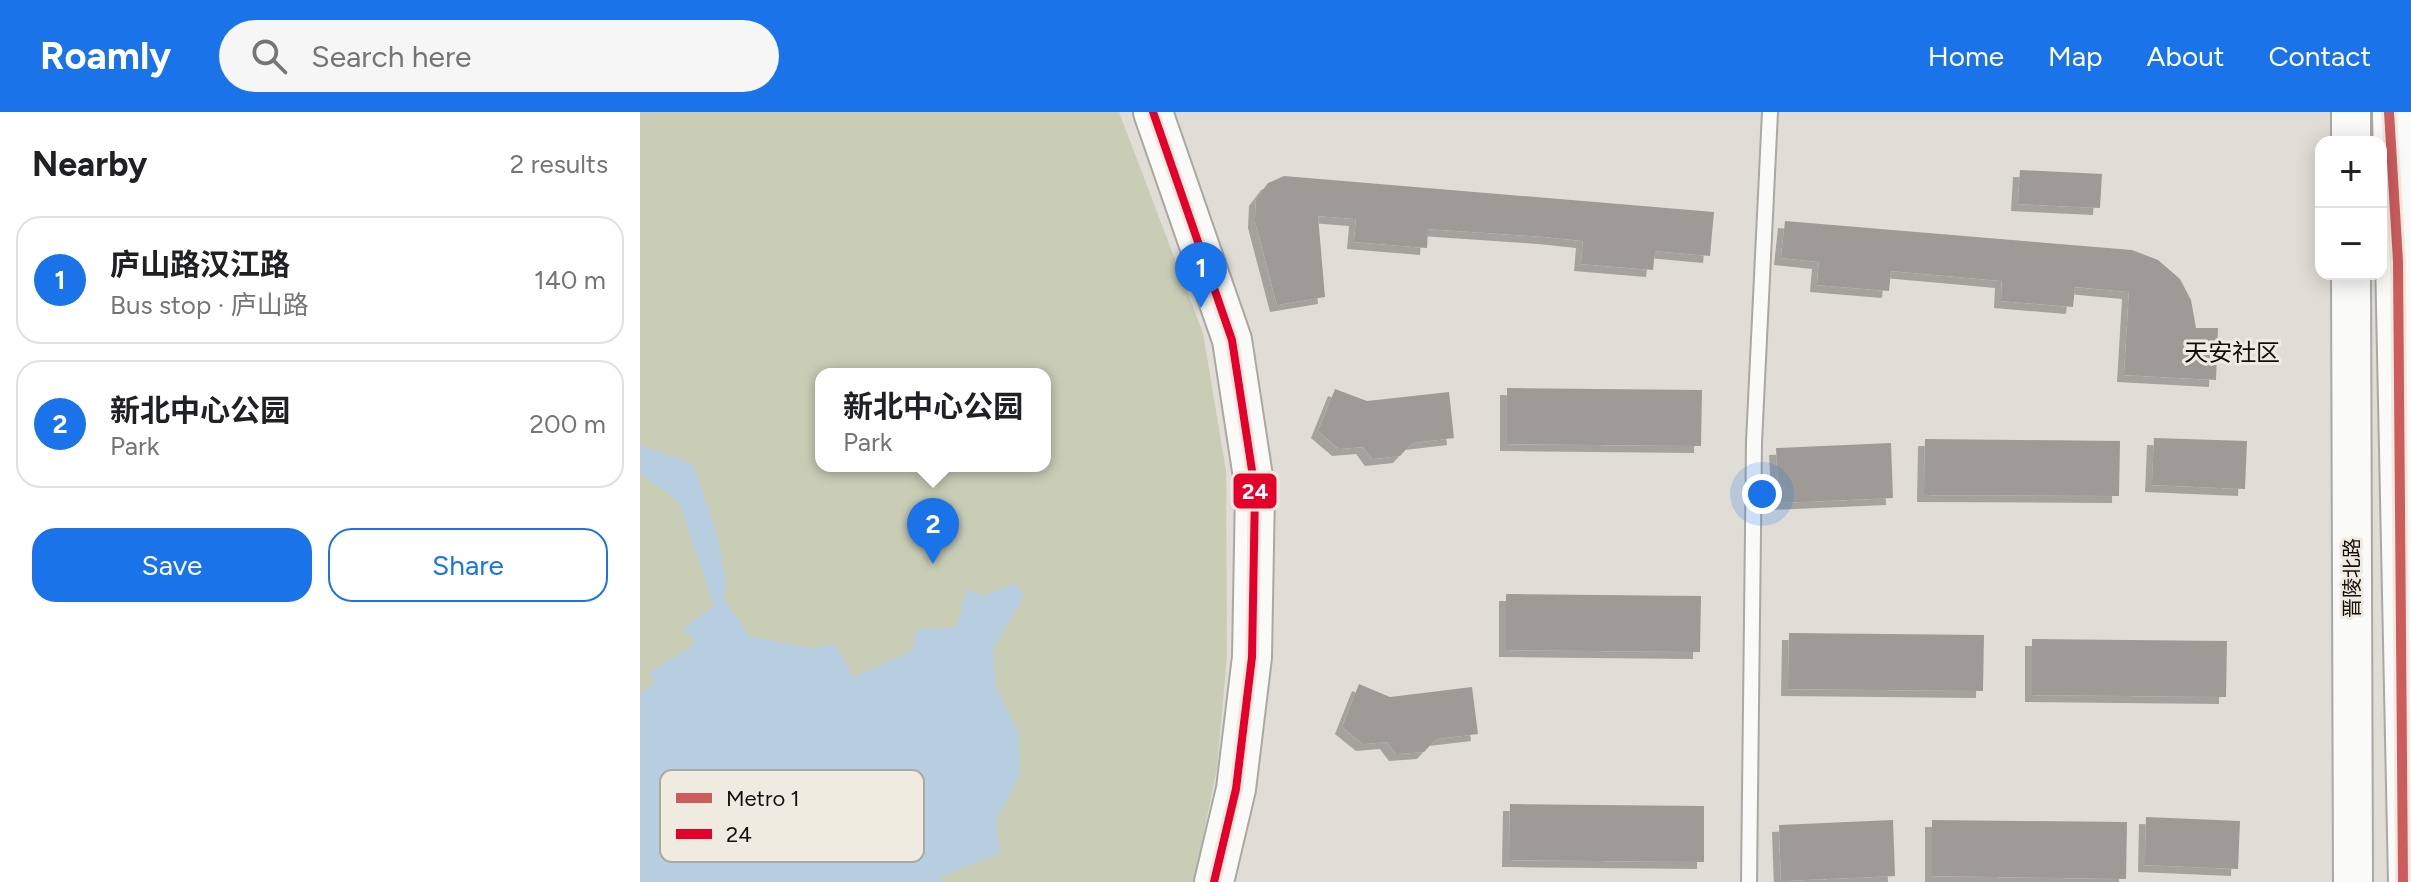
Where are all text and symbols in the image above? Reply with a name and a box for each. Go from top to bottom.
search box [219,20,779,92]
text: Roamly [40,33,171,79]
icon: search [247,34,291,78]
text: Search here [311,38,471,75]
text: Home [1928,39,2004,73]
text: Map [2048,39,2103,73]
text: About [2147,39,2224,73]
text: Contact [2268,39,2371,73]
map controls [2315,136,2387,280]
button: + [2315,136,2387,208]
text: Nearby [32,144,147,185]
text: 2 results [510,148,608,180]
button: − [2315,208,2387,280]
pin: 1 [1175,242,1227,308]
text: 庐山路汉江路 [110,246,290,283]
text: 1 [55,264,65,296]
text: 140 m [534,264,606,296]
text: Bus stop · 庐山路 [110,289,309,321]
district label: 天安社区 [2184,338,2280,367]
popup [815,368,1051,472]
text: 新北中心公园 [843,388,1023,425]
text: 新北中心公园 [110,392,290,429]
text: 2 [52,408,68,440]
text: 200 m [530,408,606,440]
text: Park [843,426,892,458]
text: Park [110,430,159,462]
line badge: 24 [1232,472,1278,510]
your location [1742,474,1782,514]
text: 24 [1242,478,1268,505]
pin: 2 [907,498,959,564]
button: Save [32,528,312,602]
button: Share [328,528,608,602]
street label: 晋陵北路 [2340,538,2364,618]
legend [660,770,924,862]
text: Metro 1 [726,785,800,812]
text: 24 [726,821,752,848]

